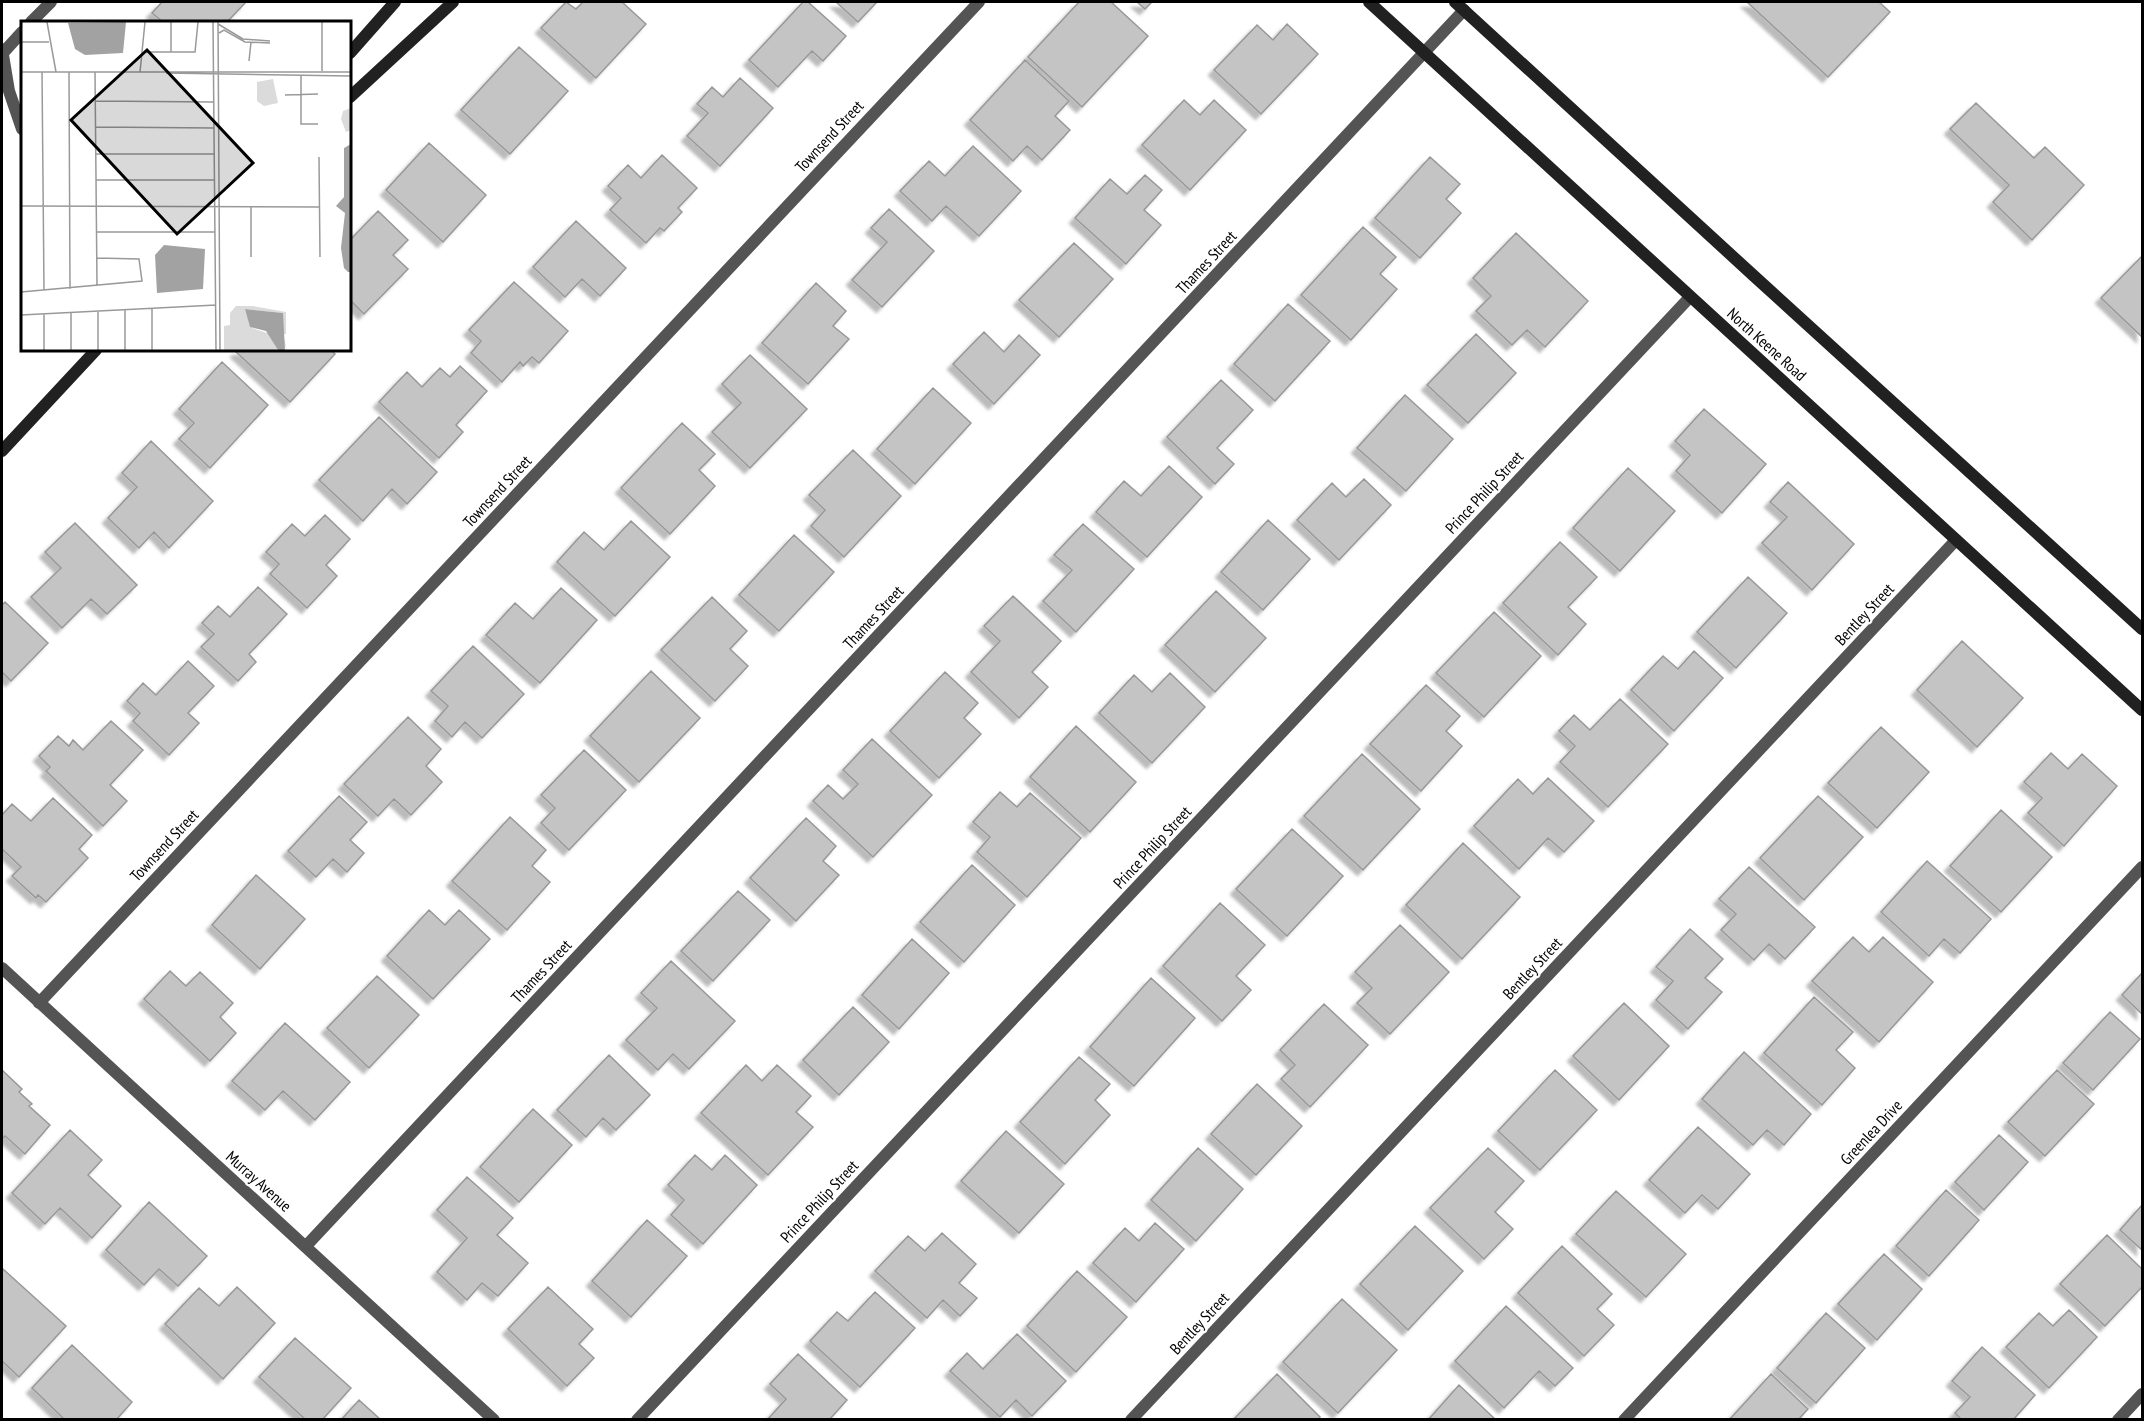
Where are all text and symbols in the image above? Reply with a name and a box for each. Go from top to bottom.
inset map [21,21,351,351]
street label: Townsend Street [791,95,868,176]
street label: Thames Street [1172,226,1241,298]
street label: North Keene Road [1723,303,1811,385]
street label: Prince Philip Street [1441,446,1528,537]
street label: Townsend Street [459,450,536,531]
street label: Bentley Street [1830,578,1898,649]
street label: Thames Street [839,581,908,653]
street label: Prince Philip Street [1109,801,1196,892]
street label: Townsend Street [126,804,203,885]
street label: Bentley Street [1498,932,1566,1003]
street label: Thames Street [507,935,576,1007]
street label: Greenlea Drive [1836,1095,1906,1169]
street label: Murray Avenue [222,1146,296,1216]
street label: Prince Philip Street [776,1155,863,1246]
street label: Bentley Street [1165,1287,1233,1358]

